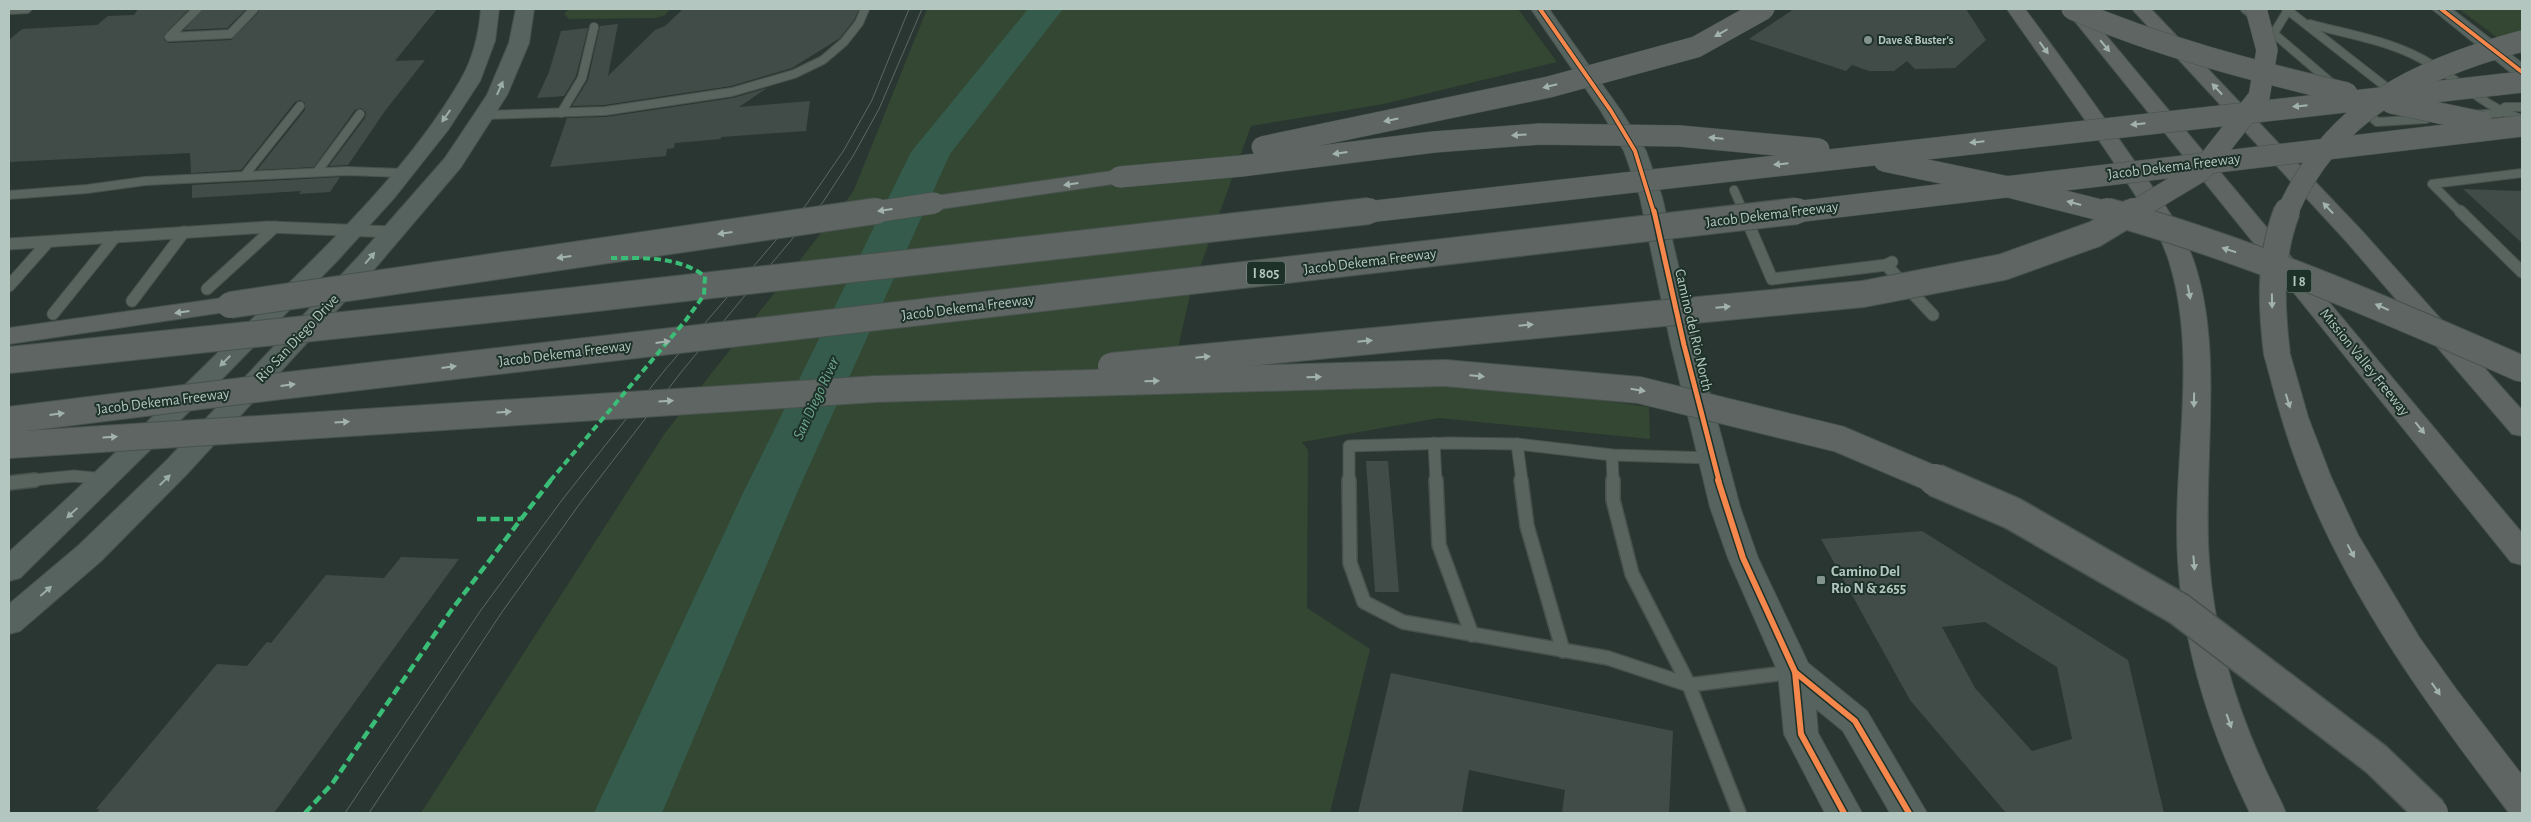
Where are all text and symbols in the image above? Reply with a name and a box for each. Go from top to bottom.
one-way arrow [1714,29,1729,37]
marker: Dave & Buster's [1862,34,1874,46]
place label: Dave & Buster's [1878,34,1954,46]
one-way arrow [2100,39,2111,52]
one-way arrow [2039,41,2050,54]
one-way arrow [497,81,505,95]
one-way arrow [1542,82,1557,90]
one-way arrow [2211,83,2223,95]
one-way arrow [2292,102,2308,110]
one-way arrow [441,110,451,123]
one-way arrow [1383,116,1399,124]
one-way arrow [2130,120,2146,128]
one-way arrow [1511,132,1527,140]
one-way arrow [1708,133,1724,141]
one-way arrow [1969,138,1985,146]
one-way arrow [1331,149,1347,157]
street label: Jacob Dekema Freeway [2107,151,2242,182]
one-way arrow [1772,160,1788,168]
one-way arrow [1062,180,1078,188]
street label: Jacob Dekema Freeway [1705,199,1840,230]
one-way arrow [2066,199,2081,207]
one-way arrow [2322,201,2333,214]
one-way arrow [877,207,893,215]
one-way arrow [716,230,732,238]
street label: Jacob Dekema Freeway [1303,246,1438,277]
one-way arrow [2222,246,2237,254]
one-way arrow [365,252,376,265]
one-way arrow [555,253,571,261]
road number: I 805 [1247,262,1285,284]
street label: Camino del Rio North [1672,268,1715,393]
road number: I 8 [2286,270,2312,292]
one-way arrow [2185,284,2193,300]
street label: Rio San Diego Drive [253,291,342,385]
street label: Jacob Dekema Freeway [901,292,1036,323]
one-way arrow [2268,293,2276,309]
one-way arrow [1715,302,1731,310]
one-way arrow [2375,302,2389,310]
street label: Mission Valley Freeway [2317,306,2413,419]
one-way arrow [173,308,189,316]
one-way arrow [1519,321,1535,329]
one-way arrow [1357,337,1373,345]
street label: Jacob Dekema Freeway [498,338,633,369]
one-way arrow [655,338,671,346]
one-way arrow [1195,353,1211,361]
water label: San Diego River [790,354,842,442]
one-way arrow [219,355,231,367]
one-way arrow [442,363,458,371]
one-way arrow [1307,372,1323,380]
one-way arrow [1469,372,1485,380]
one-way arrow [1144,377,1160,385]
one-way arrow [280,381,296,389]
street label: Jacob Dekema Freeway [96,386,231,417]
one-way arrow [1631,387,1647,395]
one-way arrow [2190,393,2198,409]
one-way arrow [2285,394,2293,409]
one-way arrow [658,397,674,405]
one-way arrow [496,407,512,415]
one-way arrow [49,410,65,418]
one-way arrow [334,417,350,425]
one-way arrow [2414,422,2425,435]
one-way arrow [102,432,118,440]
one-way arrow [158,474,170,486]
one-way arrow [67,507,79,519]
one-way arrow [2347,544,2355,558]
one-way arrow [2190,555,2198,571]
place label: Camino Del Rio N & 2655 [1831,564,1906,596]
marker: Camino Del Rio N & 2655 [1815,574,1827,586]
one-way arrow [39,585,52,596]
one-way arrow [2431,682,2441,696]
one-way arrow [2225,714,2233,729]

